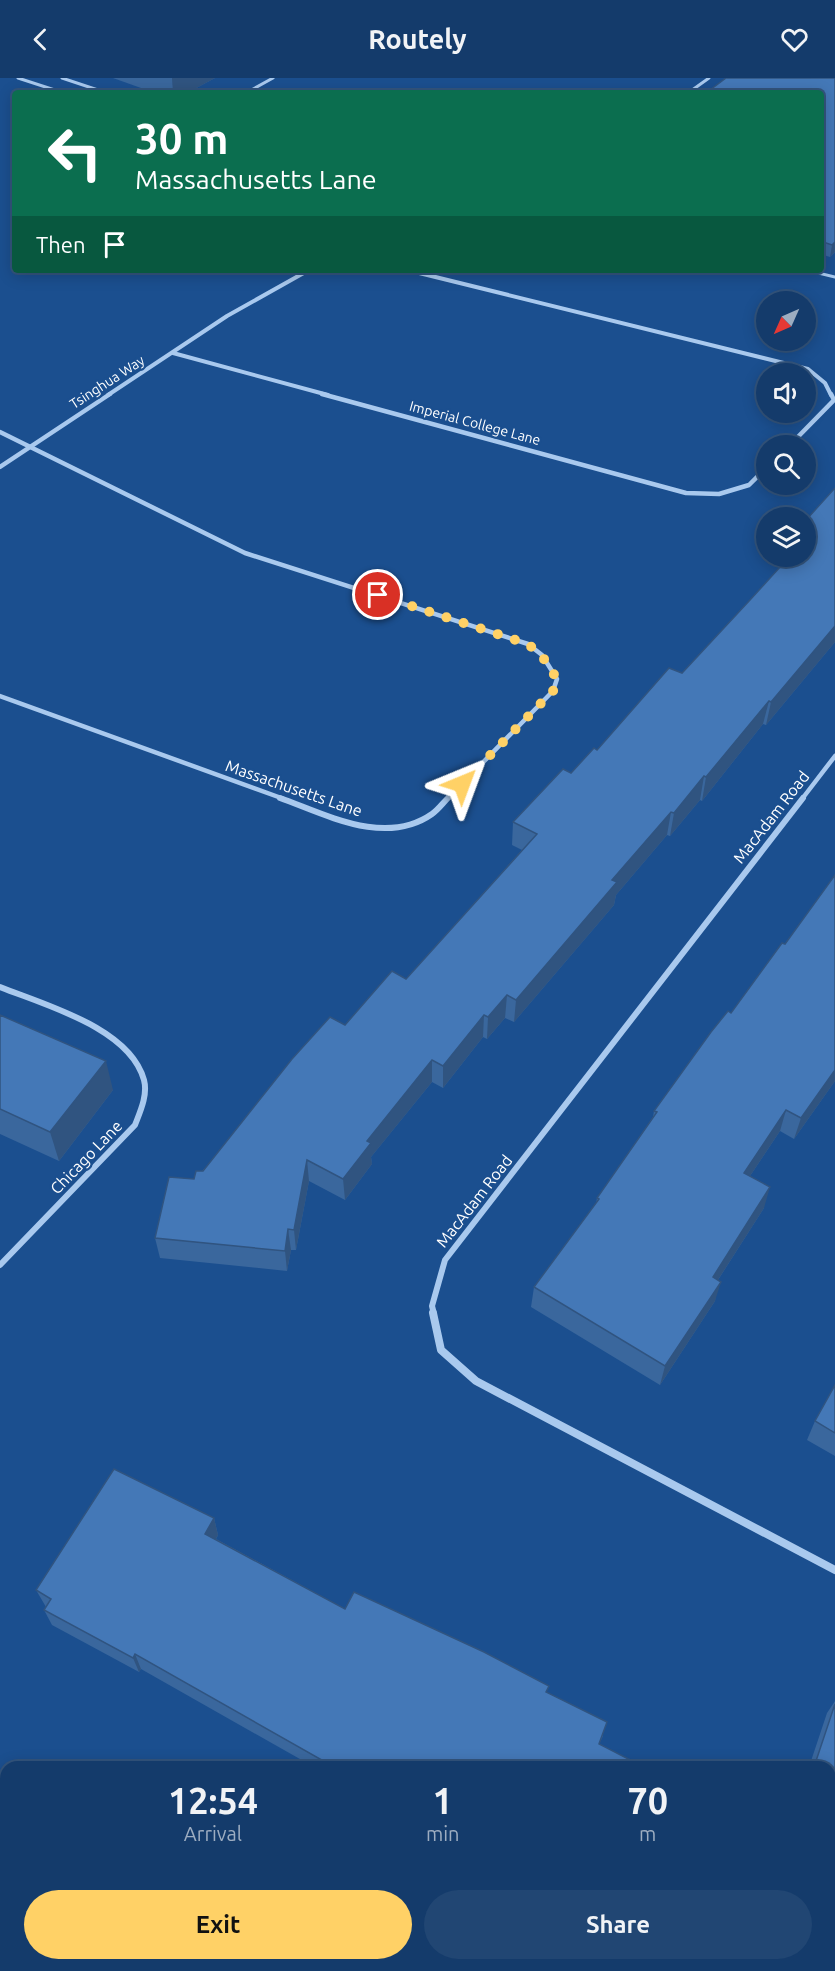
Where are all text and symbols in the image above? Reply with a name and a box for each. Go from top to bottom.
icon: back [24,23,57,56]
icon: heart [778,23,811,56]
text: Routely [368,24,467,54]
icon: left [36,114,114,192]
text: 30 m [135,115,229,162]
text: Massachusetts Lane [135,164,377,194]
icon: arrive [98,228,131,261]
text: Then [36,232,86,257]
north arrow [756,291,816,351]
map controls [756,291,816,567]
street label: Tsinghua Way [67,352,148,412]
button: sound [756,363,816,423]
street label: Imperial College Lane [408,398,542,448]
button: search [756,435,816,495]
button: layers [756,507,816,567]
pin [352,569,403,620]
icon: arrive [361,578,394,611]
position arrow [430,752,494,816]
street label: Massachusetts Lane [223,756,365,820]
street label: MacAdam Road [729,767,813,867]
street label: Chicago Lane [47,1117,125,1197]
street label: MacAdam Road [432,1151,516,1251]
text: 12:54 [168,1780,258,1821]
text: 1 [433,1780,453,1821]
text: 70 [627,1780,668,1821]
text: Arrival [184,1822,242,1845]
text: min [426,1822,460,1845]
text: m [639,1822,656,1845]
button: Exit [24,1890,412,1959]
button: Share [424,1890,812,1959]

